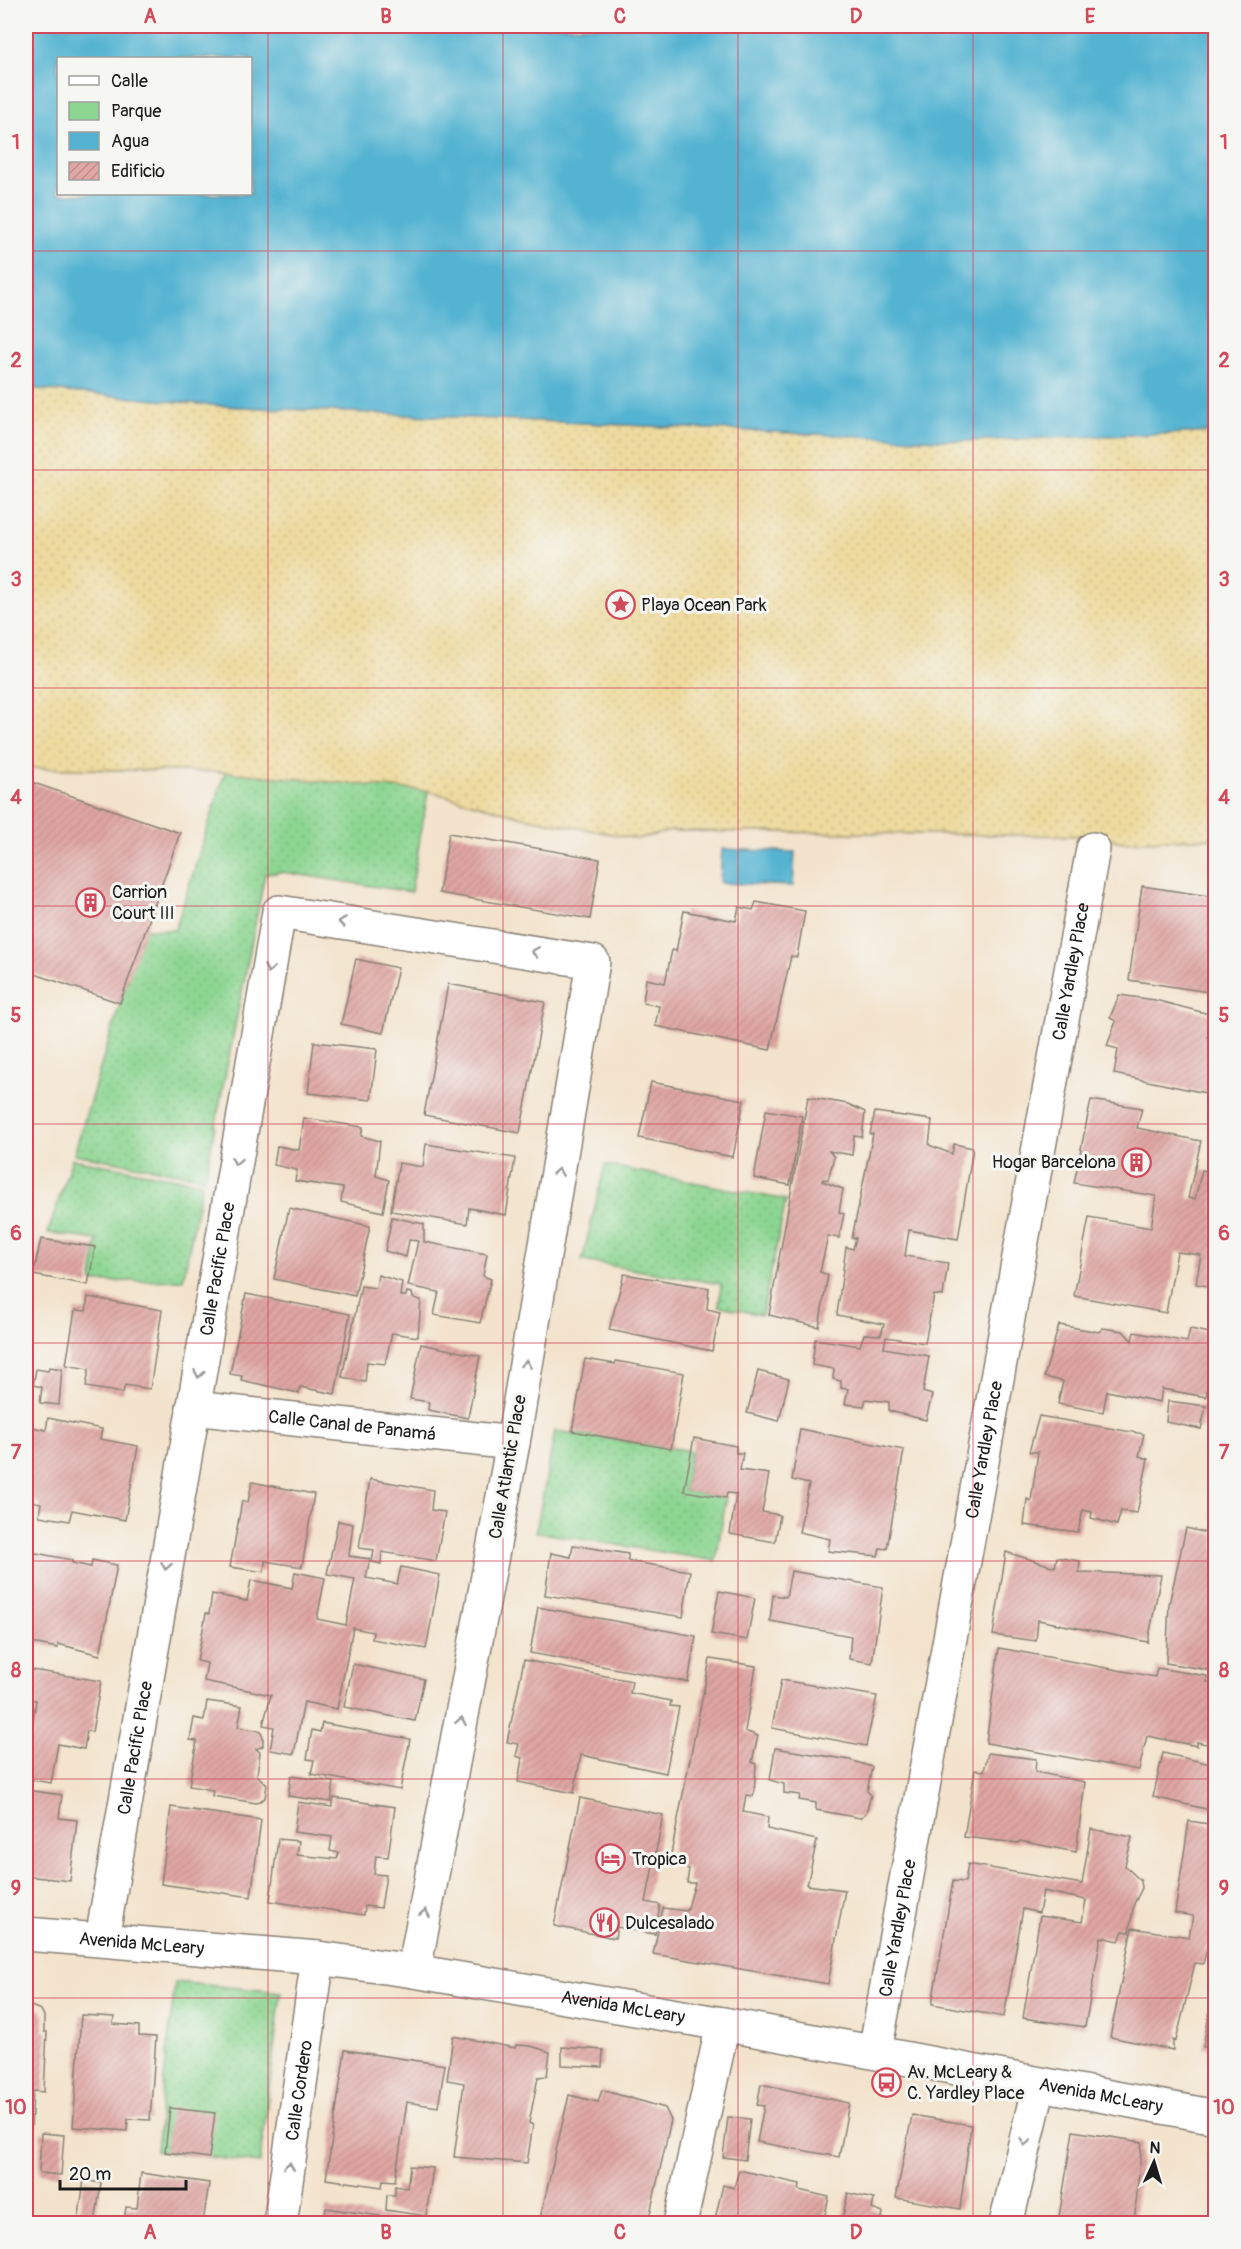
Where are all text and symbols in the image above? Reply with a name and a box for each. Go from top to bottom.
text: A [144,4,157,29]
text: B [380,4,392,29]
text: C [614,4,626,29]
text: D [850,4,863,29]
text: E [1085,4,1096,29]
legend [57,57,252,195]
text: Calle [111,70,148,93]
text: Parque [111,100,161,123]
text: 1 [12,130,20,155]
text: Agua [111,130,149,153]
text: 1 [1220,130,1228,155]
text: Edificio [111,160,165,183]
text: 2 [10,348,22,373]
text: 2 [1218,348,1230,373]
text: 3 [10,567,22,592]
text: 3 [1218,567,1230,592]
place icon: Playa Ocean Park [604,589,636,621]
place label: Playa Ocean Park [641,594,767,617]
text: 4 [10,785,22,810]
text: 4 [1218,785,1230,810]
place label: Carrion Court III [112,881,175,925]
building icon: Carrion Court III [75,886,107,918]
street label: Calle Yardley Place [1047,901,1095,1042]
one-way arrow [338,916,347,928]
one-way arrow [530,947,539,959]
one-way arrow [264,965,276,974]
text: 5 [11,1003,22,1028]
text: 5 [1219,1003,1230,1028]
building icon: Hogar Barcelona [1121,1146,1153,1178]
place label: Hogar Barcelona [992,1151,1116,1174]
one-way arrow [230,1156,243,1166]
one-way arrow [551,1167,564,1177]
street label: Calle Pacific Place [195,1200,240,1337]
text: 6 [10,1221,22,1246]
text: 6 [1218,1221,1230,1246]
one-way arrow [519,1360,532,1370]
one-way arrow [193,1369,206,1379]
street label: Calle Yardley Place [960,1379,1008,1520]
street label: Calle Atlantic Place [484,1393,532,1541]
street label: Calle Canal de Panamá [267,1405,437,1446]
text: 7 [11,1440,22,1465]
text: 7 [1219,1440,1230,1465]
one-way arrow [160,1561,173,1571]
text: 8 [11,1658,21,1683]
text: 8 [1219,1658,1229,1683]
street label: Calle Pacific Place [112,1679,158,1816]
one-way arrow [454,1717,467,1727]
hotel icon: Tropica [595,1843,627,1875]
place label: Tropica [632,1848,687,1871]
street label: Calle Yardley Place [874,1857,921,1999]
text: 9 [11,1876,21,1901]
text: 9 [1219,1876,1229,1901]
restaurant icon: Dulcesalado [588,1907,620,1939]
one-way arrow [418,1908,431,1918]
place label: Dulcesalado [625,1912,715,1935]
street label: Avenida McLeary [78,1927,205,1960]
street label: Avenida McLeary [559,1985,687,2029]
street label: Calle Cordero [281,2038,318,2142]
place label: Av. McLeary & C. Yardley Place [907,2061,1024,2105]
bus stop icon: Av. McLeary & C. Yardley Place [870,2066,902,2098]
street label: Avenida McLeary [1037,2072,1165,2118]
text: 10 [5,2095,27,2120]
text: 10 [1213,2095,1235,2120]
north arrow [1124,2132,1184,2192]
one-way arrow [1020,2137,1033,2147]
text: N [1149,2138,1161,2158]
scale bar [60,2153,186,2191]
one-way arrow [282,2161,294,2170]
text: 20 m [69,2163,111,2186]
text: A [144,2220,157,2245]
text: B [380,2220,392,2245]
text: C [614,2220,626,2245]
text: D [850,2220,863,2245]
text: E [1085,2220,1096,2245]

